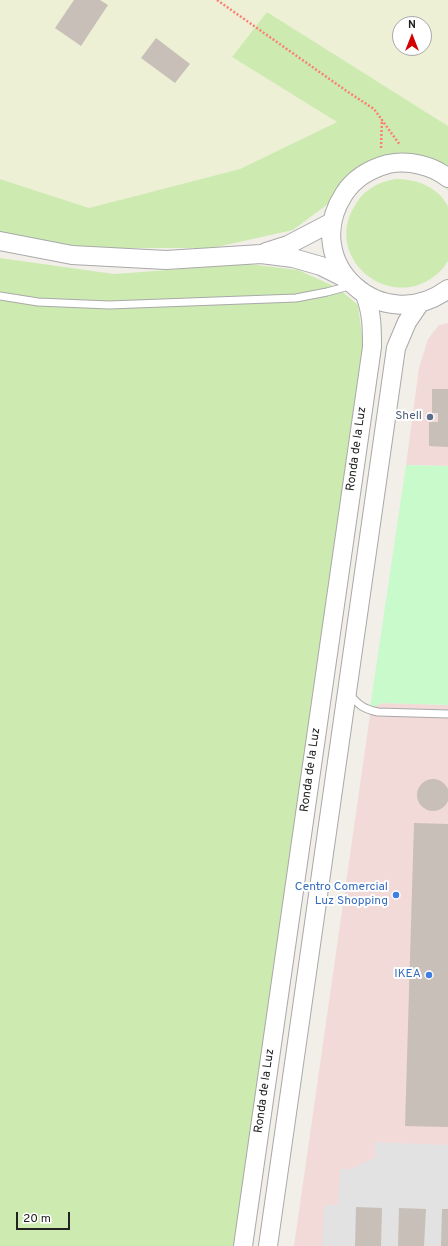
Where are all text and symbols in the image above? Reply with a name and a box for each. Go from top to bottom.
north arrow [392,16,432,56]
text: N [408,18,416,32]
street label: Ronda de la Luz [344,406,370,492]
place label: Shell [395,410,422,424]
marker: Shell [425,412,435,422]
street label: Ronda de la Luz [298,727,324,813]
place label: Centro Comercial Luz Shopping [295,881,388,909]
marker: Centro Comercial Luz Shopping [391,890,401,900]
place label: IKEA [394,968,421,982]
marker: IKEA [424,970,434,980]
street label: Ronda de la Luz [252,1048,278,1134]
scale bar [18,1204,72,1230]
text: 20 m [23,1211,51,1227]

